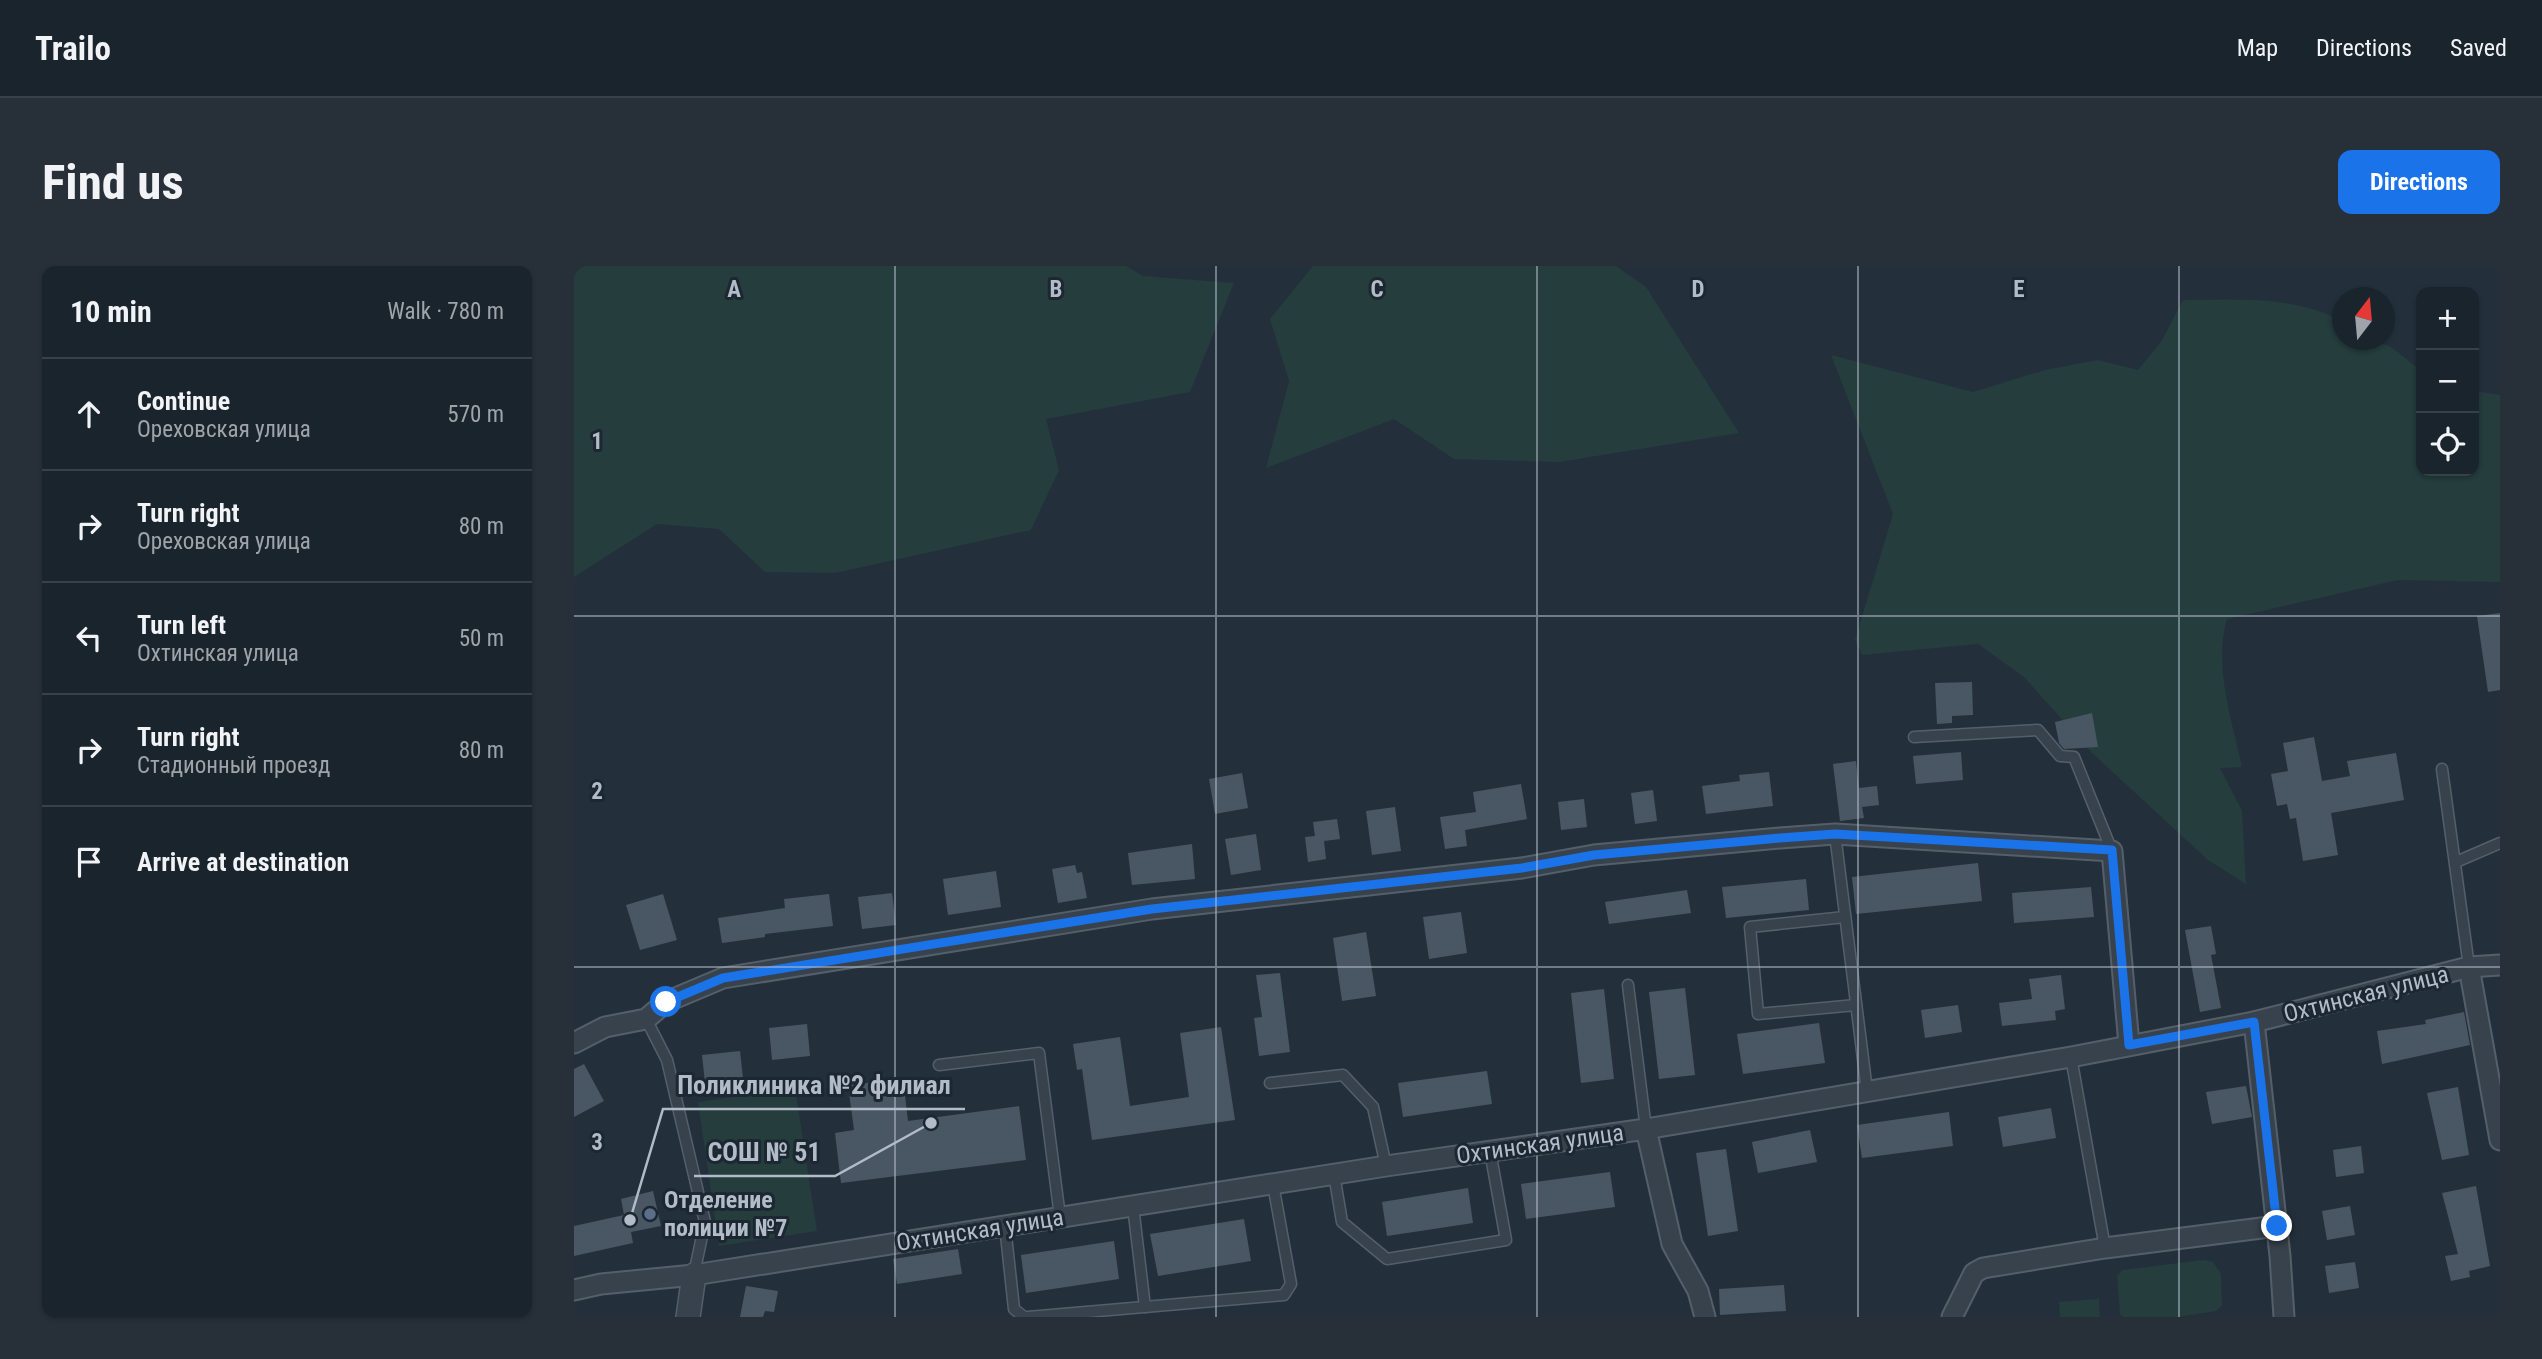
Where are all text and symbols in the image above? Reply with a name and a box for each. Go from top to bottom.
text: Trailo [35,29,111,68]
text: Map [2237,34,2278,62]
text: Directions [2316,34,2412,62]
text: Saved [2450,34,2507,62]
button: Directions [2338,150,2500,214]
text: Find us [42,154,184,211]
text: A [727,276,741,303]
text: B [1050,276,1062,303]
text: C [1370,276,1384,303]
text: D [1692,276,1705,303]
text: E [2013,276,2025,303]
north arrow [2332,287,2395,350]
map controls [2416,287,2479,476]
button: + [2416,287,2479,350]
text: 10 min [70,294,152,329]
text: Walk · 780 m [387,298,504,325]
button: − [2416,350,2479,413]
text: Continue [137,386,230,416]
icon: ahead [70,395,108,433]
text: 570 m [447,401,504,428]
button: locate [2416,413,2479,476]
text: Ореховская улица [137,416,311,443]
text: 1 [591,428,603,455]
text: Turn right [137,498,239,528]
icon: right [70,507,108,545]
text: 80 m [459,513,504,540]
text: Ореховская улица [137,528,311,555]
text: Turn left [137,610,226,640]
icon: left [70,619,108,657]
text: 50 m [459,625,504,652]
text: Охтинская улица [137,640,299,667]
text: Turn right [137,722,239,752]
icon: right [70,731,108,769]
text: 80 m [459,737,504,764]
text: Стадионный проезд [137,752,330,779]
text: 2 [591,778,603,805]
icon: arrive [70,843,108,881]
text: Arrive at destination [137,847,349,877]
street label: Охтинская улица [2281,960,2451,1028]
route start [650,986,681,1017]
callout: Поликлиника №2 филиал [663,1062,965,1109]
text: Поликлиника №2 филиал [677,1070,951,1100]
street label: Охтинская улица [1454,1118,1626,1170]
text: 3 [591,1129,603,1156]
callout: СОШ № 51 [694,1129,835,1176]
text: СОШ № 51 [707,1137,821,1167]
place label: Отделение полиции №7 [664,1186,787,1242]
street label: Охтинская улица [894,1203,1066,1257]
marker: Отделение полиции №7 [642,1206,658,1222]
route end [2261,1210,2292,1241]

